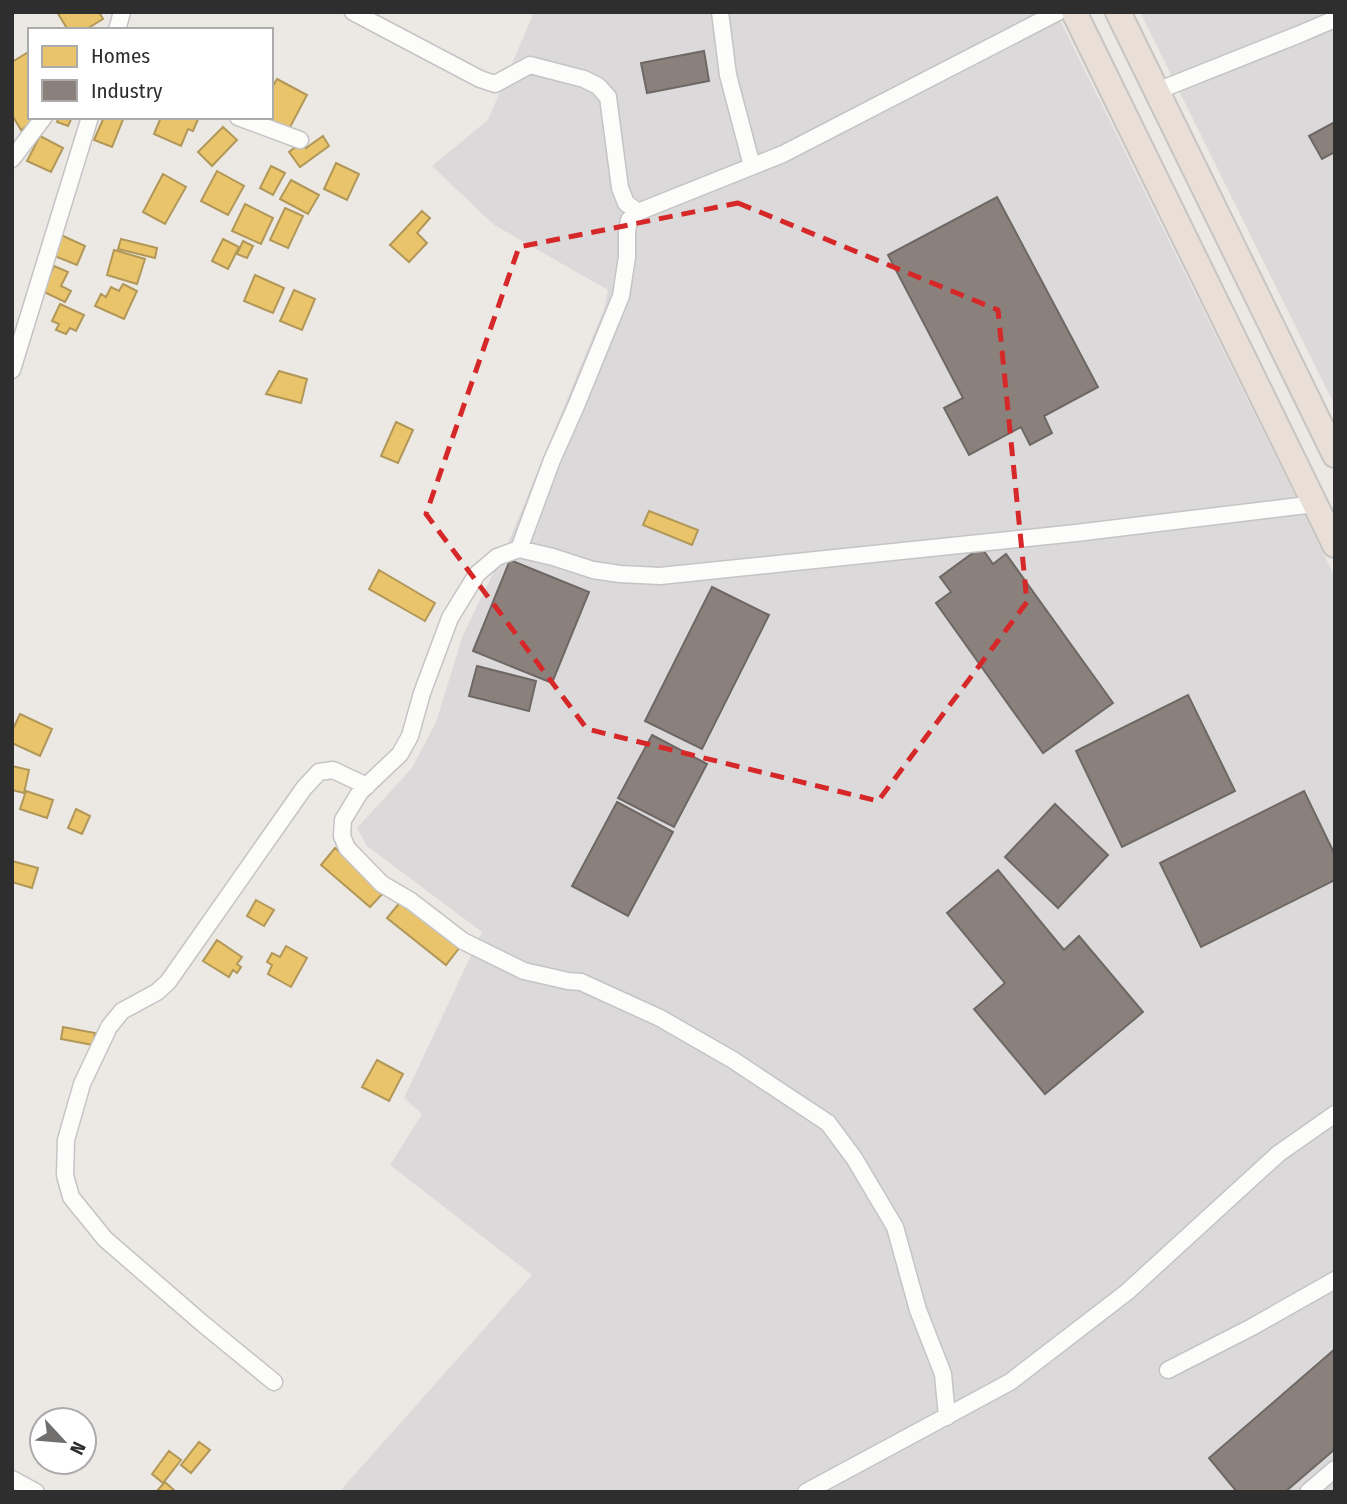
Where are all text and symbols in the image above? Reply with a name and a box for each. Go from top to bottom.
legend [28,28,273,119]
text: Homes [91,43,150,69]
text: Industry [91,78,163,104]
north arrow [28,1406,98,1476]
text: N [65,1438,91,1458]

